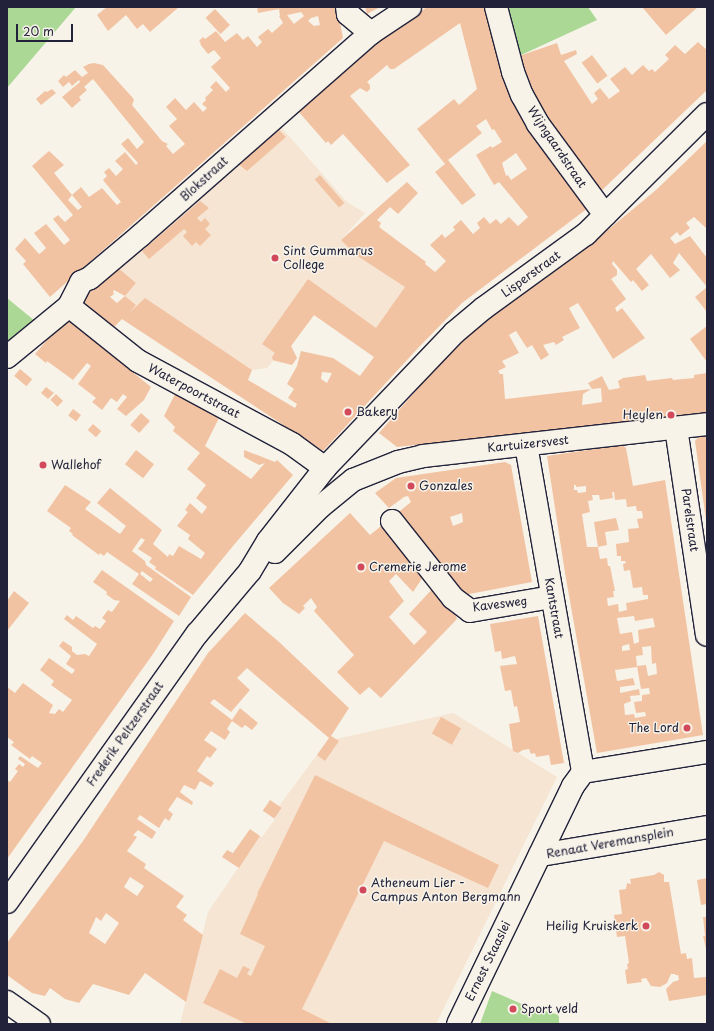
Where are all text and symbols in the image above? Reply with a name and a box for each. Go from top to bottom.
scale bar [18,16,75,42]
text: 20 m [23,22,54,40]
street label: Wijngaardstraat [524,103,590,191]
street label: Blokstraat [177,154,231,204]
place label: Sint Gummarus College [283,244,373,272]
street label: Lisperstraat [499,248,563,300]
marker: Sint Gummarus College [270,253,280,263]
street label: Waterpoortstraat [146,361,242,421]
place label: Bakery [356,405,398,419]
marker: Bakery [343,407,353,417]
place label: Heylen [623,408,663,422]
marker: Heylen [666,410,676,420]
street label: Kartuizersvest [487,433,569,455]
place label: Wallehof [51,458,101,472]
marker: Wallehof [38,460,48,470]
place label: Gonzales [419,479,473,493]
marker: Gonzales [406,481,416,491]
street label: Parelstraat [678,488,702,552]
place label: Cremerie Jerome [369,560,468,574]
marker: Cremerie Jerome [356,562,366,572]
street label: Kantstraat [542,576,566,640]
street label: Kavesweg [472,594,528,614]
street label: Frederik Peltzerstraat [83,679,167,789]
place label: The Lord [628,721,679,735]
marker: The Lord [682,723,692,733]
street label: Renaat Veremansplein [545,825,675,861]
place label: Atheneum Lier - Campus Anton Bergmann [371,876,521,904]
marker: Atheneum Lier - Campus Anton Bergmann [358,885,368,895]
street label: Ernest Staaslei [462,919,514,1003]
place label: Heilig Kruiskerk [546,919,638,933]
marker: Heilig Kruiskerk [641,921,651,931]
place label: Sport veld [521,1002,578,1016]
marker: Sport veld [508,1004,518,1014]

